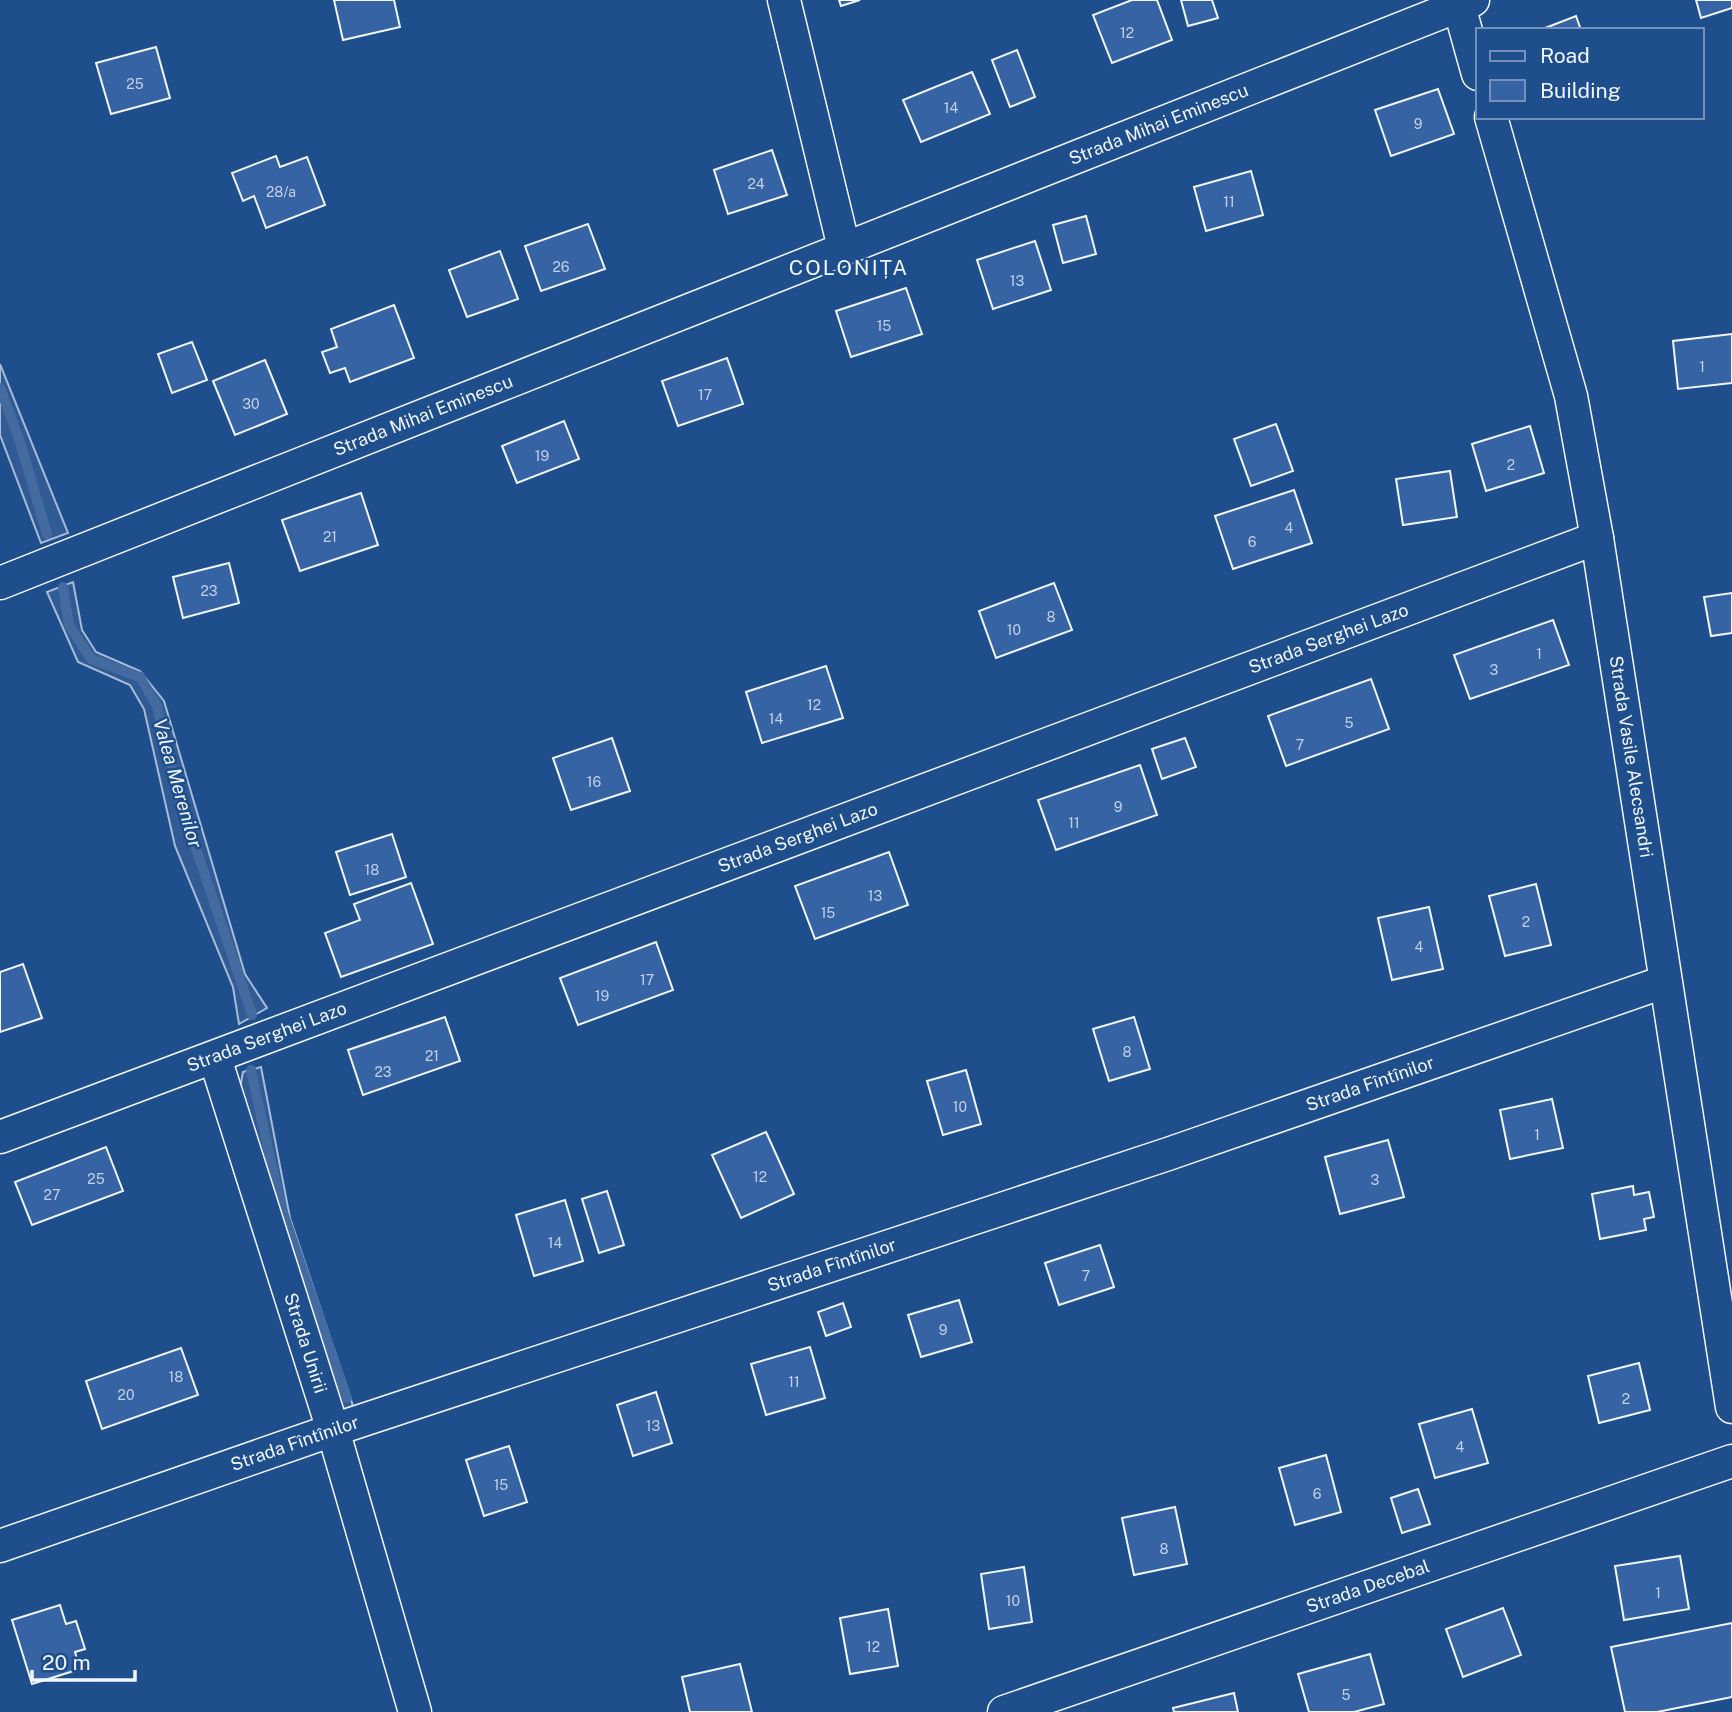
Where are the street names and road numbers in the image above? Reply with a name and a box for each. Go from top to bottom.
street label: Strada Mihai Eminescu [1066,79,1251,169]
street label: Strada Mihai Eminescu [330,370,516,460]
street label: Strada Serghei Lazo [1246,599,1411,678]
street label: Strada Vasile Alecsandri [1605,654,1658,859]
street label: Strada Serghei Lazo [715,798,880,877]
street label: Strada Serghei Lazo [184,997,349,1076]
street label: Strada Fîntînilor [1303,1051,1437,1115]
street label: Strada Fîntînilor [765,1234,899,1296]
street label: Strada Unirii [280,1290,332,1396]
street label: Strada Fîntînilor [228,1411,361,1475]
street label: Strada Decebal [1303,1555,1432,1617]

